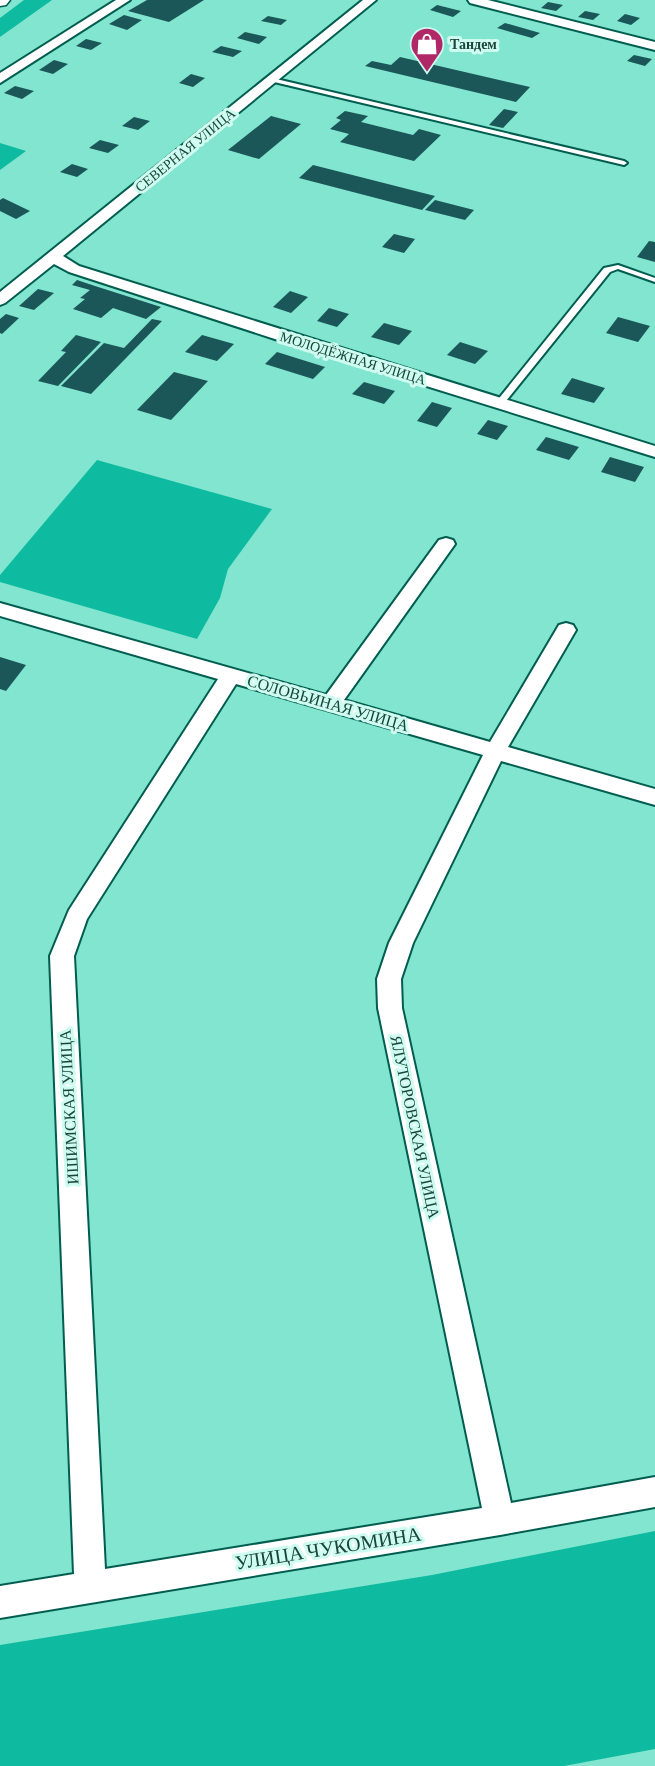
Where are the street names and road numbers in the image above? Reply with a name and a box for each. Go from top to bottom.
street label: СЕВЕРНАЯ УЛИЦА [132,104,239,195]
street label: МОЛОДЁЖНАЯ УЛИЦА [278,328,429,388]
street label: СОЛОВЬИНАЯ УЛИЦА [245,672,411,735]
street label: ИШИМСКАЯ УЛИЦА [56,1029,83,1185]
street label: ЯЛУТОРОВСКАЯ УЛИЦА [386,1034,443,1221]
street label: УЛИЦА ЧУКОМИНА [233,1522,423,1575]

